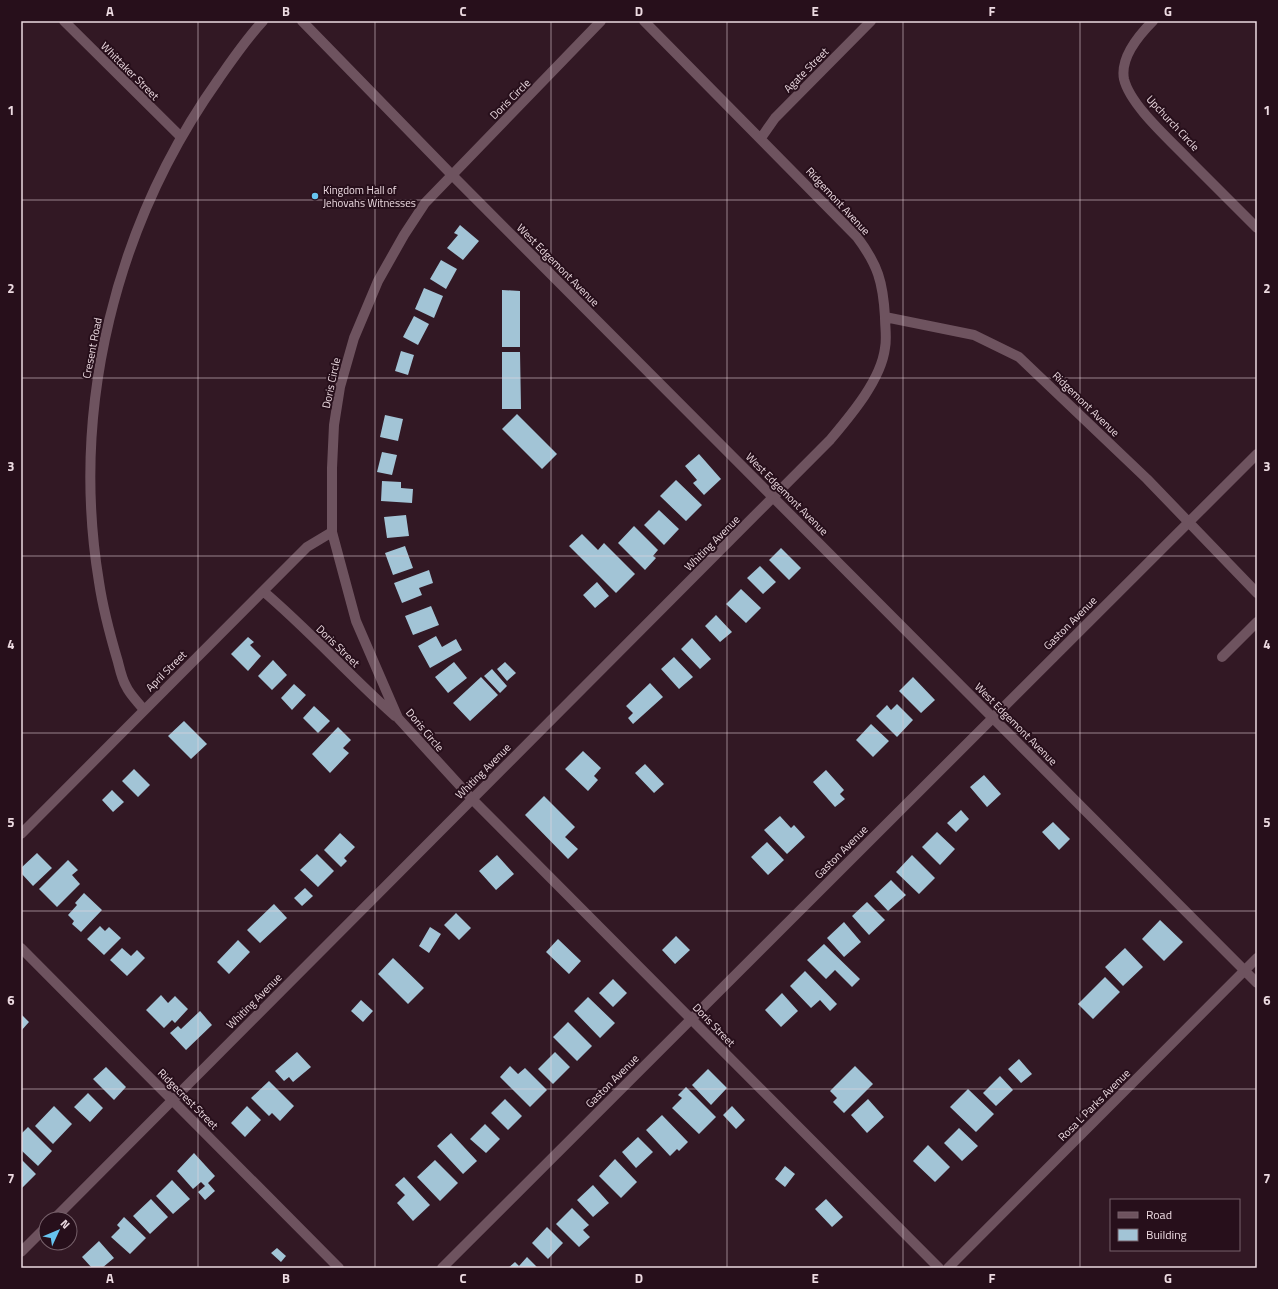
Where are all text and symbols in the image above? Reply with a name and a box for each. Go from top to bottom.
text: A [106,1,114,21]
text: B [282,1,290,21]
text: C [459,1,467,21]
text: D [635,1,643,21]
text: E [811,1,819,21]
text: F [989,1,996,21]
text: G [1164,1,1172,21]
street label: Whittaker Street [97,38,163,104]
street label: Agate Street [780,44,832,96]
street label: Doris Circle [486,75,534,123]
street label: Upchurch Circle [1143,91,1203,155]
text: 1 [7,100,15,120]
text: 1 [1263,100,1271,120]
street label: Ridgemont Avenue [802,163,874,239]
place label: Kingdom Hall of Jehovahs Witnesses [323,182,416,211]
marker: Kingdom Hall of Jehovahs Witnesses [310,191,320,201]
street label: West Edgemont Avenue [513,220,603,310]
text: 2 [7,278,15,298]
text: 2 [1263,278,1271,298]
street label: Cresent Road [78,316,106,380]
street label: Doris Circle [318,356,344,410]
street label: Ridgemont Avenue [1049,368,1123,441]
street label: West Edgemont Avenue [742,449,832,539]
text: 3 [7,456,15,476]
text: 3 [1263,456,1271,476]
street label: Whiting Avenue [681,511,744,574]
street label: Gaston Avenue [1040,592,1101,653]
street label: Doris Street [313,621,363,671]
text: 4 [7,634,15,654]
text: 4 [1263,634,1271,654]
street label: April Street [142,647,190,695]
street label: West Edgemont Avenue [971,679,1061,769]
street label: Doris Circle [402,705,448,755]
street label: Whiting Avenue [452,739,515,802]
text: 5 [7,812,15,832]
text: 5 [1263,812,1271,832]
street label: Gaston Avenue [811,821,872,882]
street label: Whiting Avenue [223,969,286,1032]
text: 6 [7,990,15,1010]
text: 6 [1263,990,1271,1010]
street label: Doris Street [689,1000,739,1050]
street label: Gaston Avenue [582,1050,643,1111]
street label: Ridgecrest Street [154,1065,222,1133]
street label: Rosa L Parks Avenue [1054,1065,1134,1145]
text: 7 [7,1168,15,1188]
text: 7 [1263,1168,1271,1188]
legend [1110,1199,1240,1251]
text: Road [1146,1205,1172,1224]
north arrow [38,1211,78,1251]
text: N [57,1216,74,1232]
text: Building [1146,1225,1187,1244]
text: A [106,1268,114,1288]
text: B [282,1268,290,1288]
text: C [459,1268,467,1288]
text: D [635,1268,643,1288]
text: E [811,1268,819,1288]
text: F [989,1268,996,1288]
text: G [1164,1268,1172,1288]

